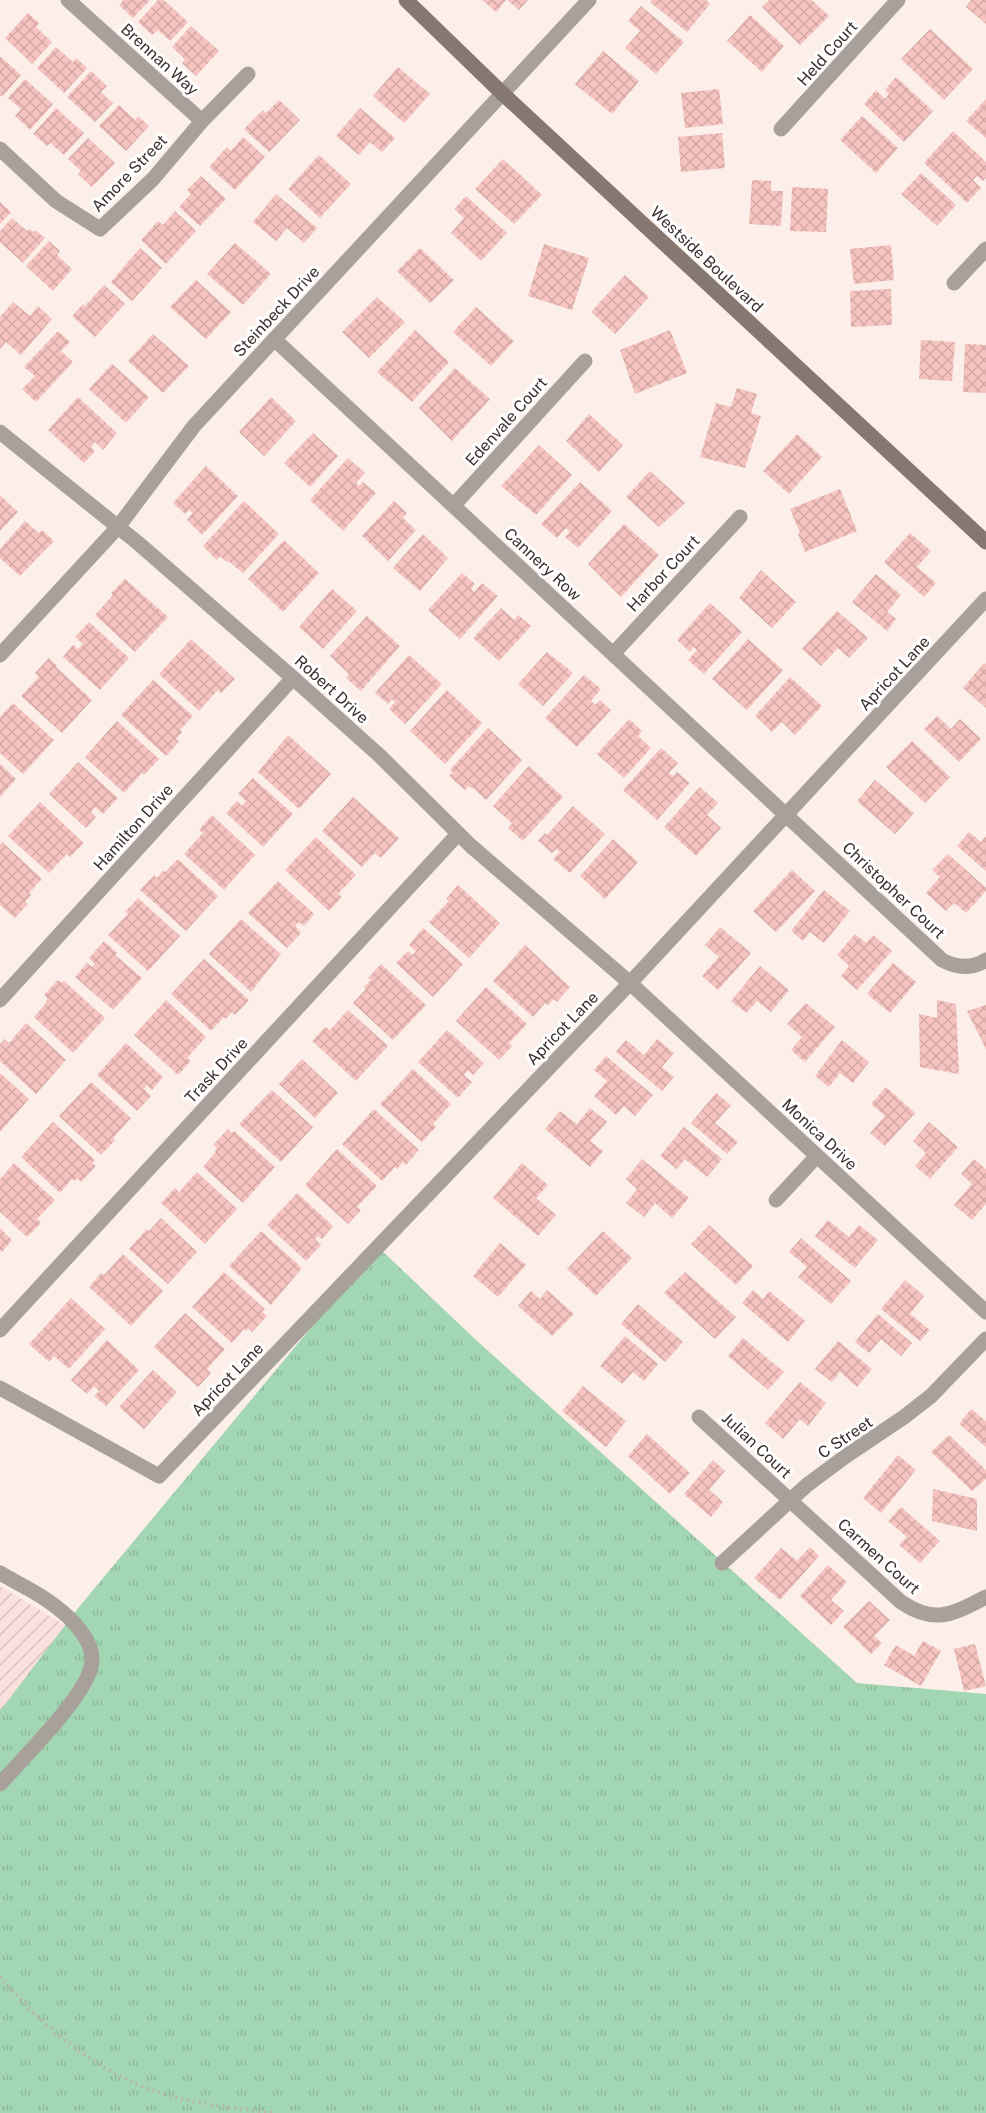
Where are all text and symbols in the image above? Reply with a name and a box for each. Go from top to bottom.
street label: Held Court [793,17,861,90]
street label: Brennan Way [117,20,203,99]
street label: Amore Street [88,131,171,216]
street label: Westside Boulevard [646,202,767,316]
street label: Steinbeck Drive [229,262,323,361]
street label: Edenvale Court [461,373,551,470]
street label: Cannery Row [500,524,585,605]
street label: Harbor Court [623,531,704,616]
street label: Apricot Lane [855,632,934,714]
street label: Robert Drive [291,651,372,727]
street label: Hamilton Drive [90,780,177,874]
street label: Christopher Court [839,838,949,943]
street label: Apricot Lane [523,988,602,1069]
street label: Trask Drive [181,1034,252,1107]
street label: Monica Drive [778,1095,861,1174]
street label: Apricot Lane [188,1339,267,1420]
street label: Julian Court [718,1408,795,1482]
street label: C Street [814,1412,876,1463]
street label: Carmen Court [834,1515,924,1598]

